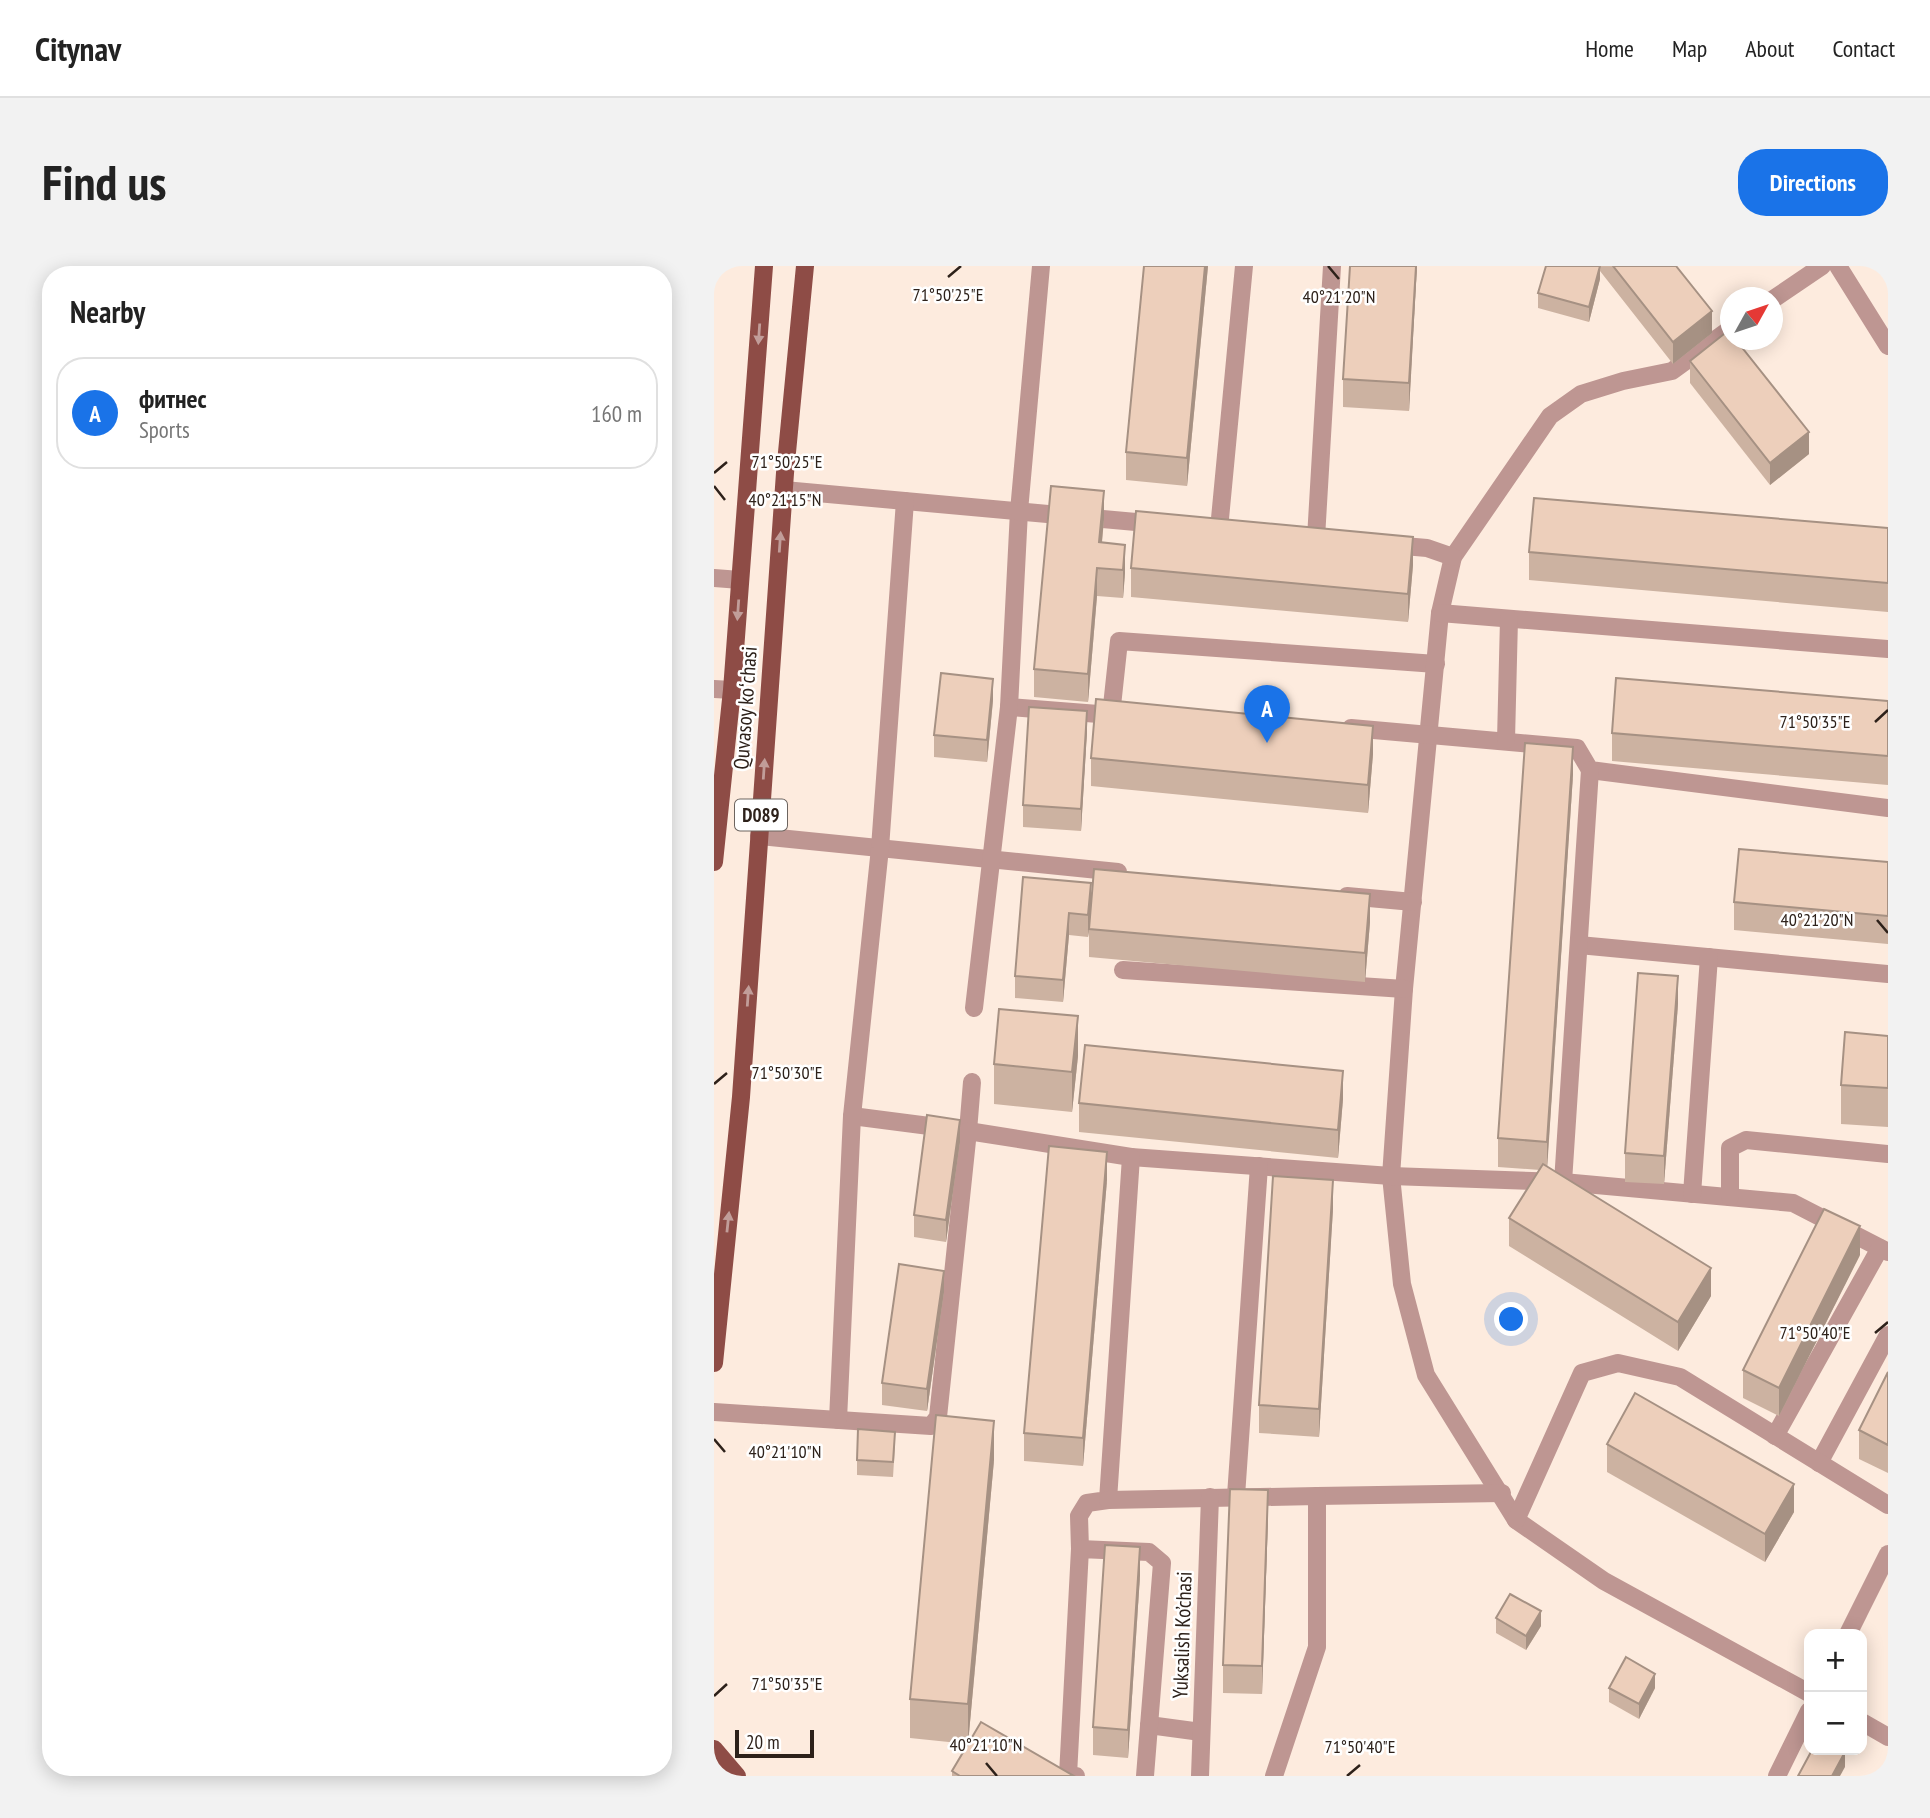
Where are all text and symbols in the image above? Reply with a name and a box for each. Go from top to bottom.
text: Citynav [35,27,121,70]
text: Home [1585,33,1634,64]
text: Map [1672,33,1707,64]
text: About [1745,33,1794,64]
text: Contact [1832,33,1895,64]
button: Directions [1738,149,1888,216]
text: Find us [42,150,166,214]
text: 71°50'25"E [913,283,983,306]
text: 40°21'20"N [1303,285,1375,308]
north arrow [1720,287,1783,350]
text: Nearby [70,292,145,331]
one-way arrow [753,323,764,345]
text: фитнес [139,382,207,415]
text: A [89,399,101,428]
text: 160 m [591,399,642,428]
text: Sports [139,415,190,444]
text: 71°50'25"E [752,450,822,473]
text: 40°21'15"N [749,488,821,511]
one-way arrow [775,531,786,553]
one-way arrow [732,599,743,621]
street label: Quvasoy koʻchasi [727,646,763,770]
pin: A [1244,685,1290,743]
text: 71°50'35"E [1780,710,1850,733]
one-way arrow [759,758,770,780]
road number: D089 [735,800,787,830]
text: 40°21'20"N [1781,908,1853,931]
one-way arrow [743,985,754,1007]
text: 71°50'30"E [752,1061,822,1084]
one-way arrow [723,1211,734,1233]
your location [1494,1302,1528,1336]
text: 71°50'40"E [1780,1321,1850,1344]
text: 40°21'10"N [749,1440,821,1463]
street label: Yuksalish Ko’chasi [1166,1571,1198,1699]
map controls [1804,1629,1867,1755]
button: + [1804,1629,1867,1692]
text: 71°50'35"E [752,1672,822,1695]
button: − [1804,1692,1867,1755]
scale bar [735,1727,814,1759]
text: 20 m [746,1730,780,1754]
text: 40°21'10"N [950,1733,1022,1756]
text: 71°50'40"E [1325,1735,1395,1758]

